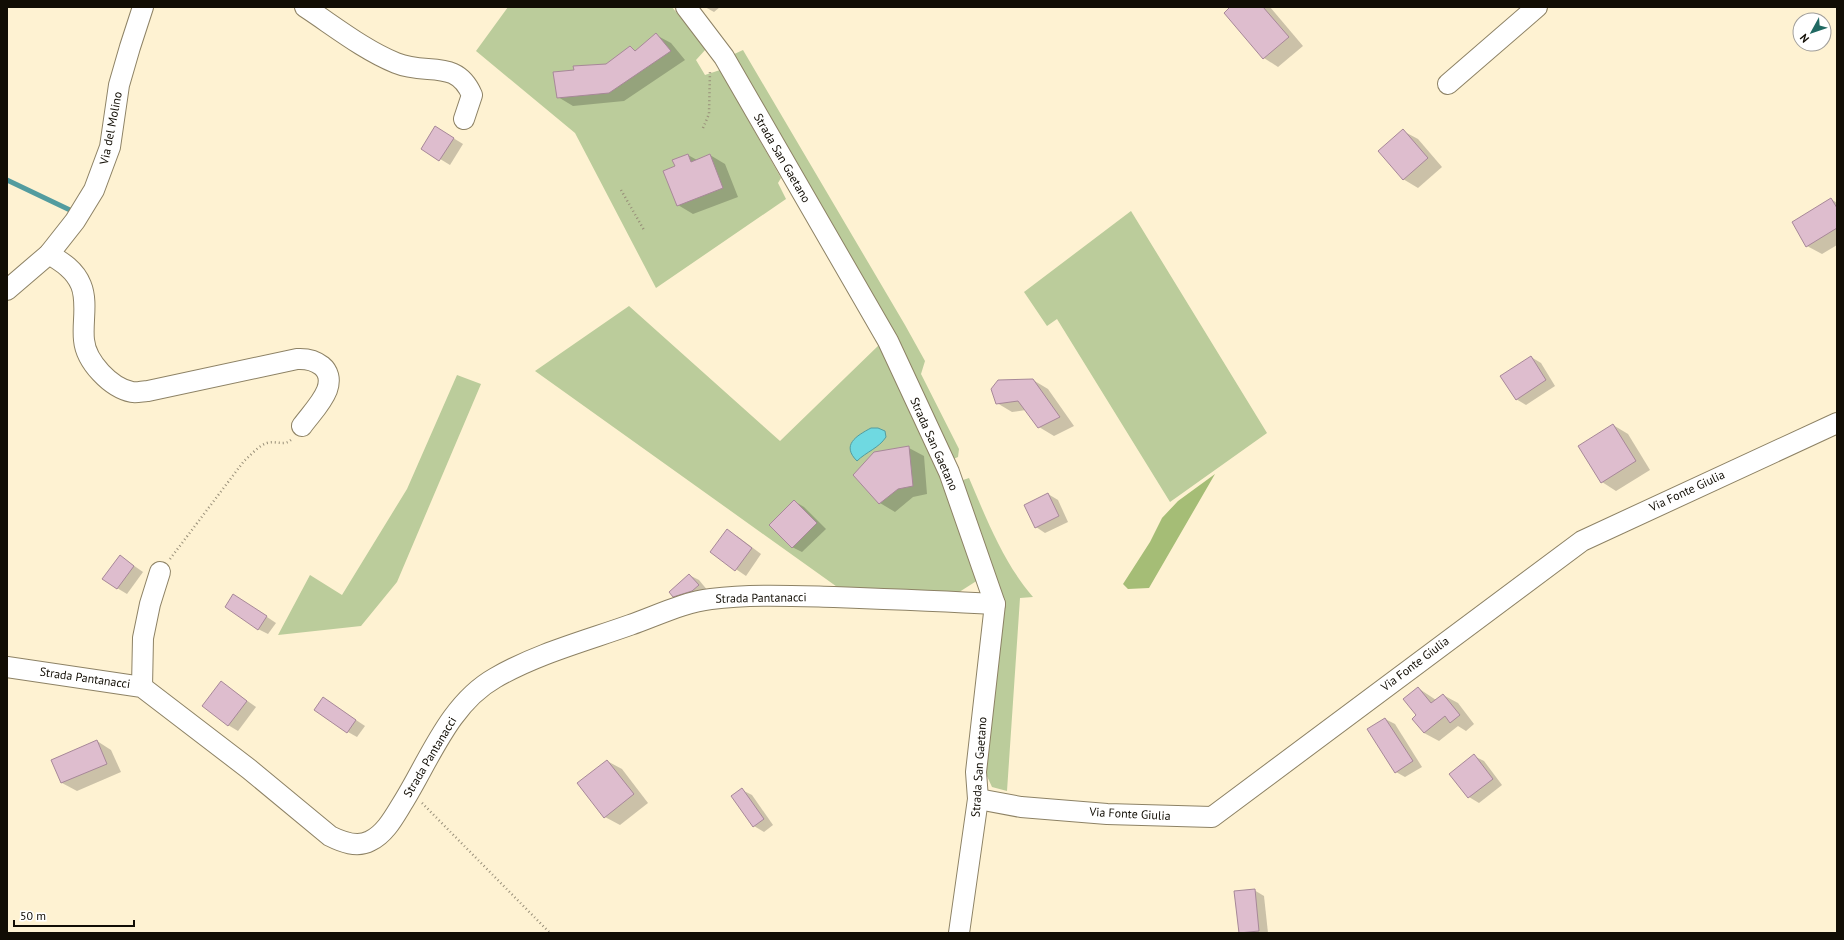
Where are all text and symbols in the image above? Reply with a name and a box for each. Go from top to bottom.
north arrow [1792,12,1832,52]
text: N [1797,31,1812,46]
street label: Via del Molino [96,90,125,167]
street label: Strada San Gaetano [751,110,814,205]
street label: Strada San Gaetano [907,395,962,493]
street label: Via Fonte Giulia [1646,467,1727,515]
street label: Strada Pantanacci [715,589,807,606]
street label: Via Fonte Giulia [1377,633,1452,695]
street label: Strada Pantanacci [39,664,131,691]
street label: Strada Pantanacci [400,714,459,800]
street label: Strada San Gaetano [968,716,989,818]
street label: Via Fonte Giulia [1088,804,1171,823]
scale bar [14,902,134,928]
text: 50 m [20,908,46,923]

